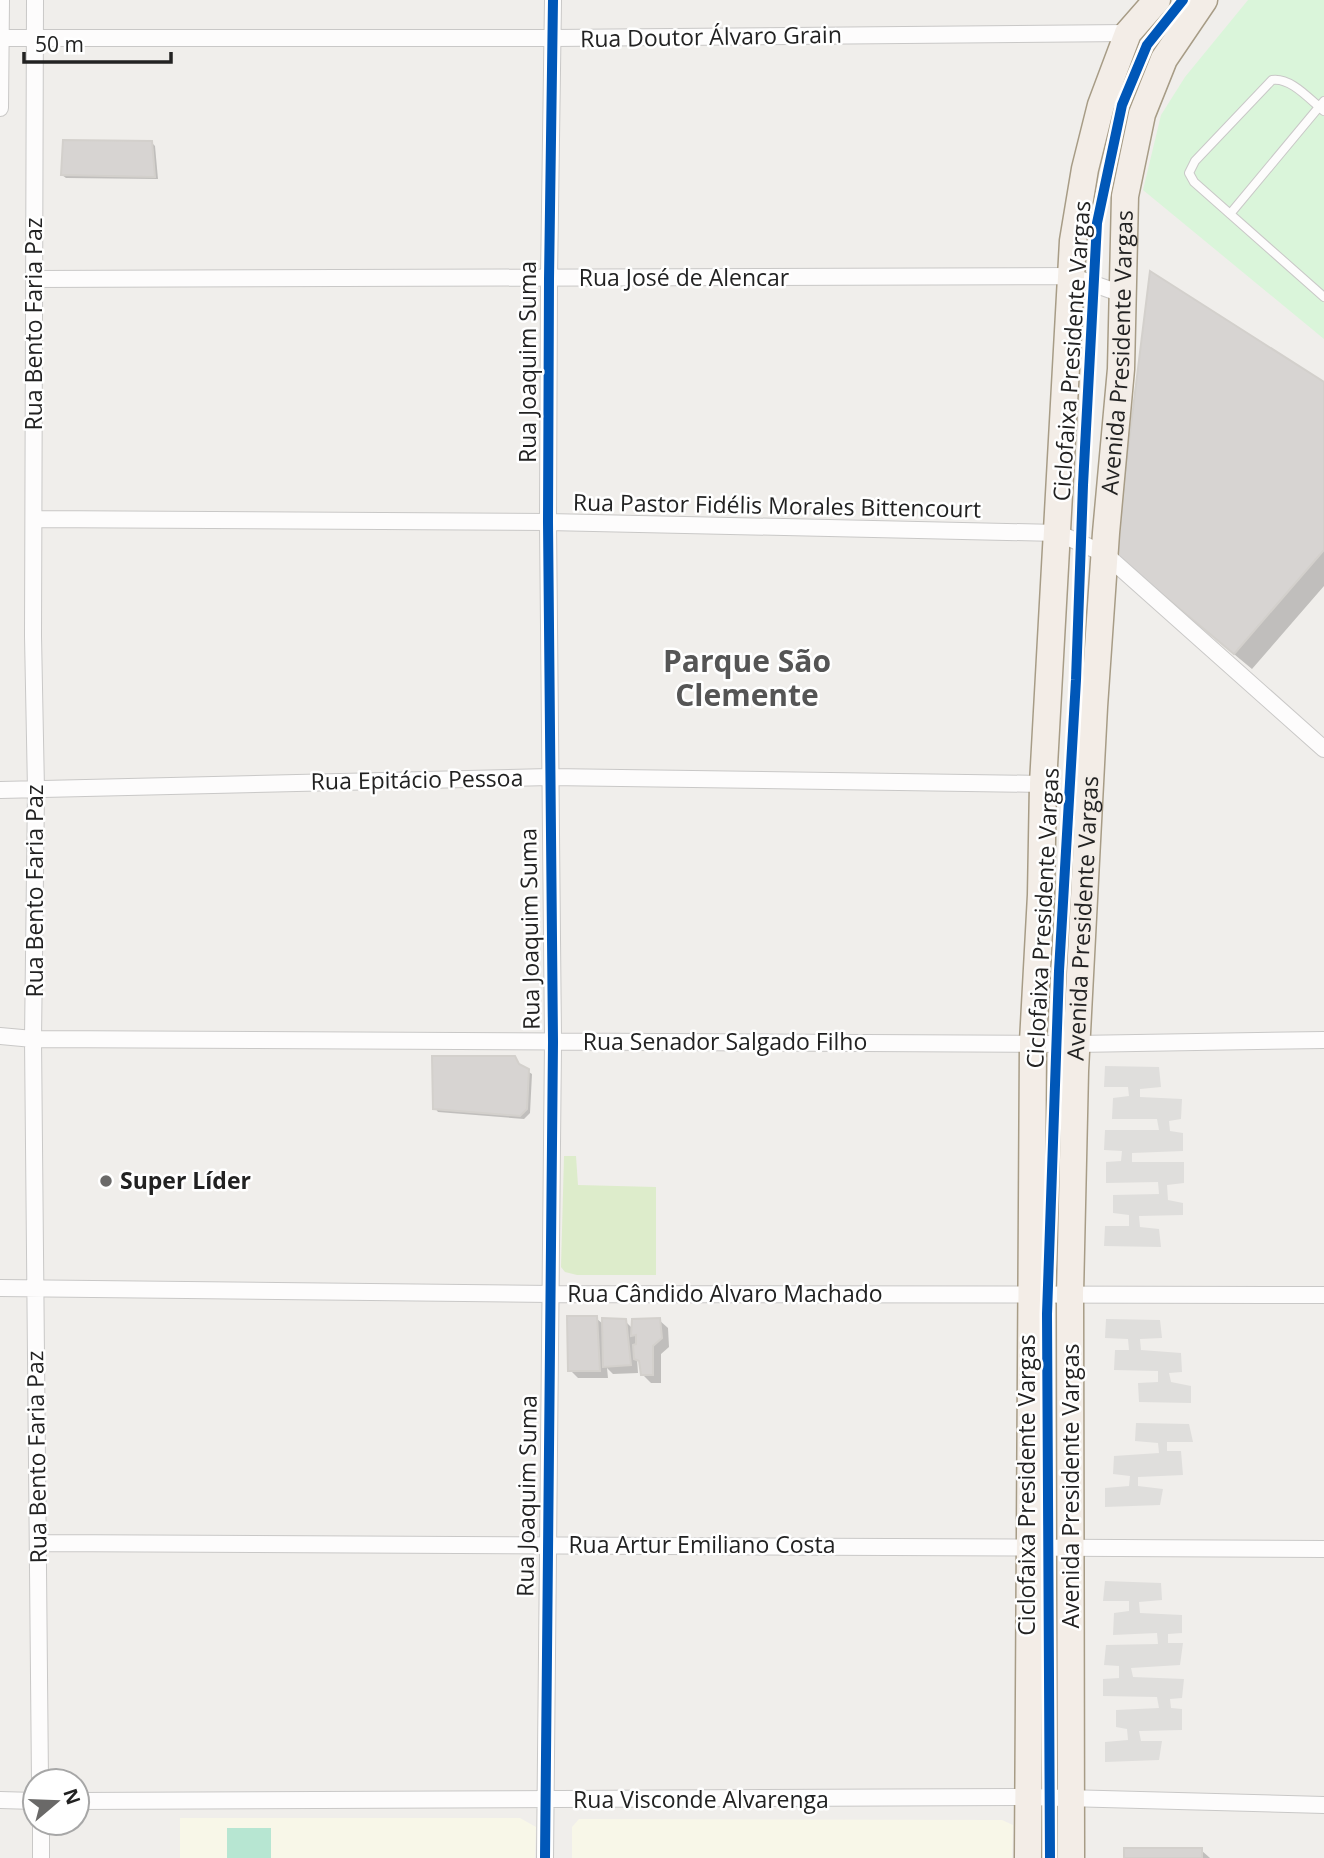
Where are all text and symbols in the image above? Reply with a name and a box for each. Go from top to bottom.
street label: Rua Doutor Álvaro Grain [580,18,842,54]
scale bar [24,21,172,65]
text: 50 m [35,30,84,58]
street label: Ciclofaixa Presidente Vargas [1045,200,1097,502]
street label: Avenida Presidente Vargas [1093,210,1140,496]
street label: Rua Bento Faria Paz [17,218,49,430]
street label: Rua Joaquim Suma [511,261,543,463]
street label: Rua José de Alencar [579,261,790,293]
street label: Rua Pastor Fidélis Morales Bittencourt [573,485,981,525]
district label: Parque São Clemente [663,640,831,715]
street label: Rua Epitácio Pessoa [310,761,524,797]
street label: Ciclofaixa Presidente Vargas [1018,767,1066,1069]
street label: Avenida Presidente Vargas [1059,775,1105,1061]
street label: Rua Bento Faria Paz [18,785,50,997]
street label: Rua Joaquim Suma [511,828,547,1030]
street label: Rua Senador Salgado Filho [583,1025,867,1057]
place label: Super Líder [120,1164,251,1196]
marker: Super Líder [98,1173,114,1189]
street label: Rua Cândido Alvaro Machado [567,1277,883,1309]
street label: Ciclofaixa Presidente Vargas [1010,1334,1042,1636]
street label: Avenida Presidente Vargas [1054,1344,1086,1628]
street label: Rua Bento Faria Paz [18,1350,54,1564]
street label: Rua Joaquim Suma [508,1395,544,1597]
street label: Rua Artur Emiliano Costa [568,1528,836,1560]
north arrow [21,1767,91,1837]
street label: Rua Visconde Alvarenga [573,1783,829,1815]
text: N [57,1785,87,1808]

